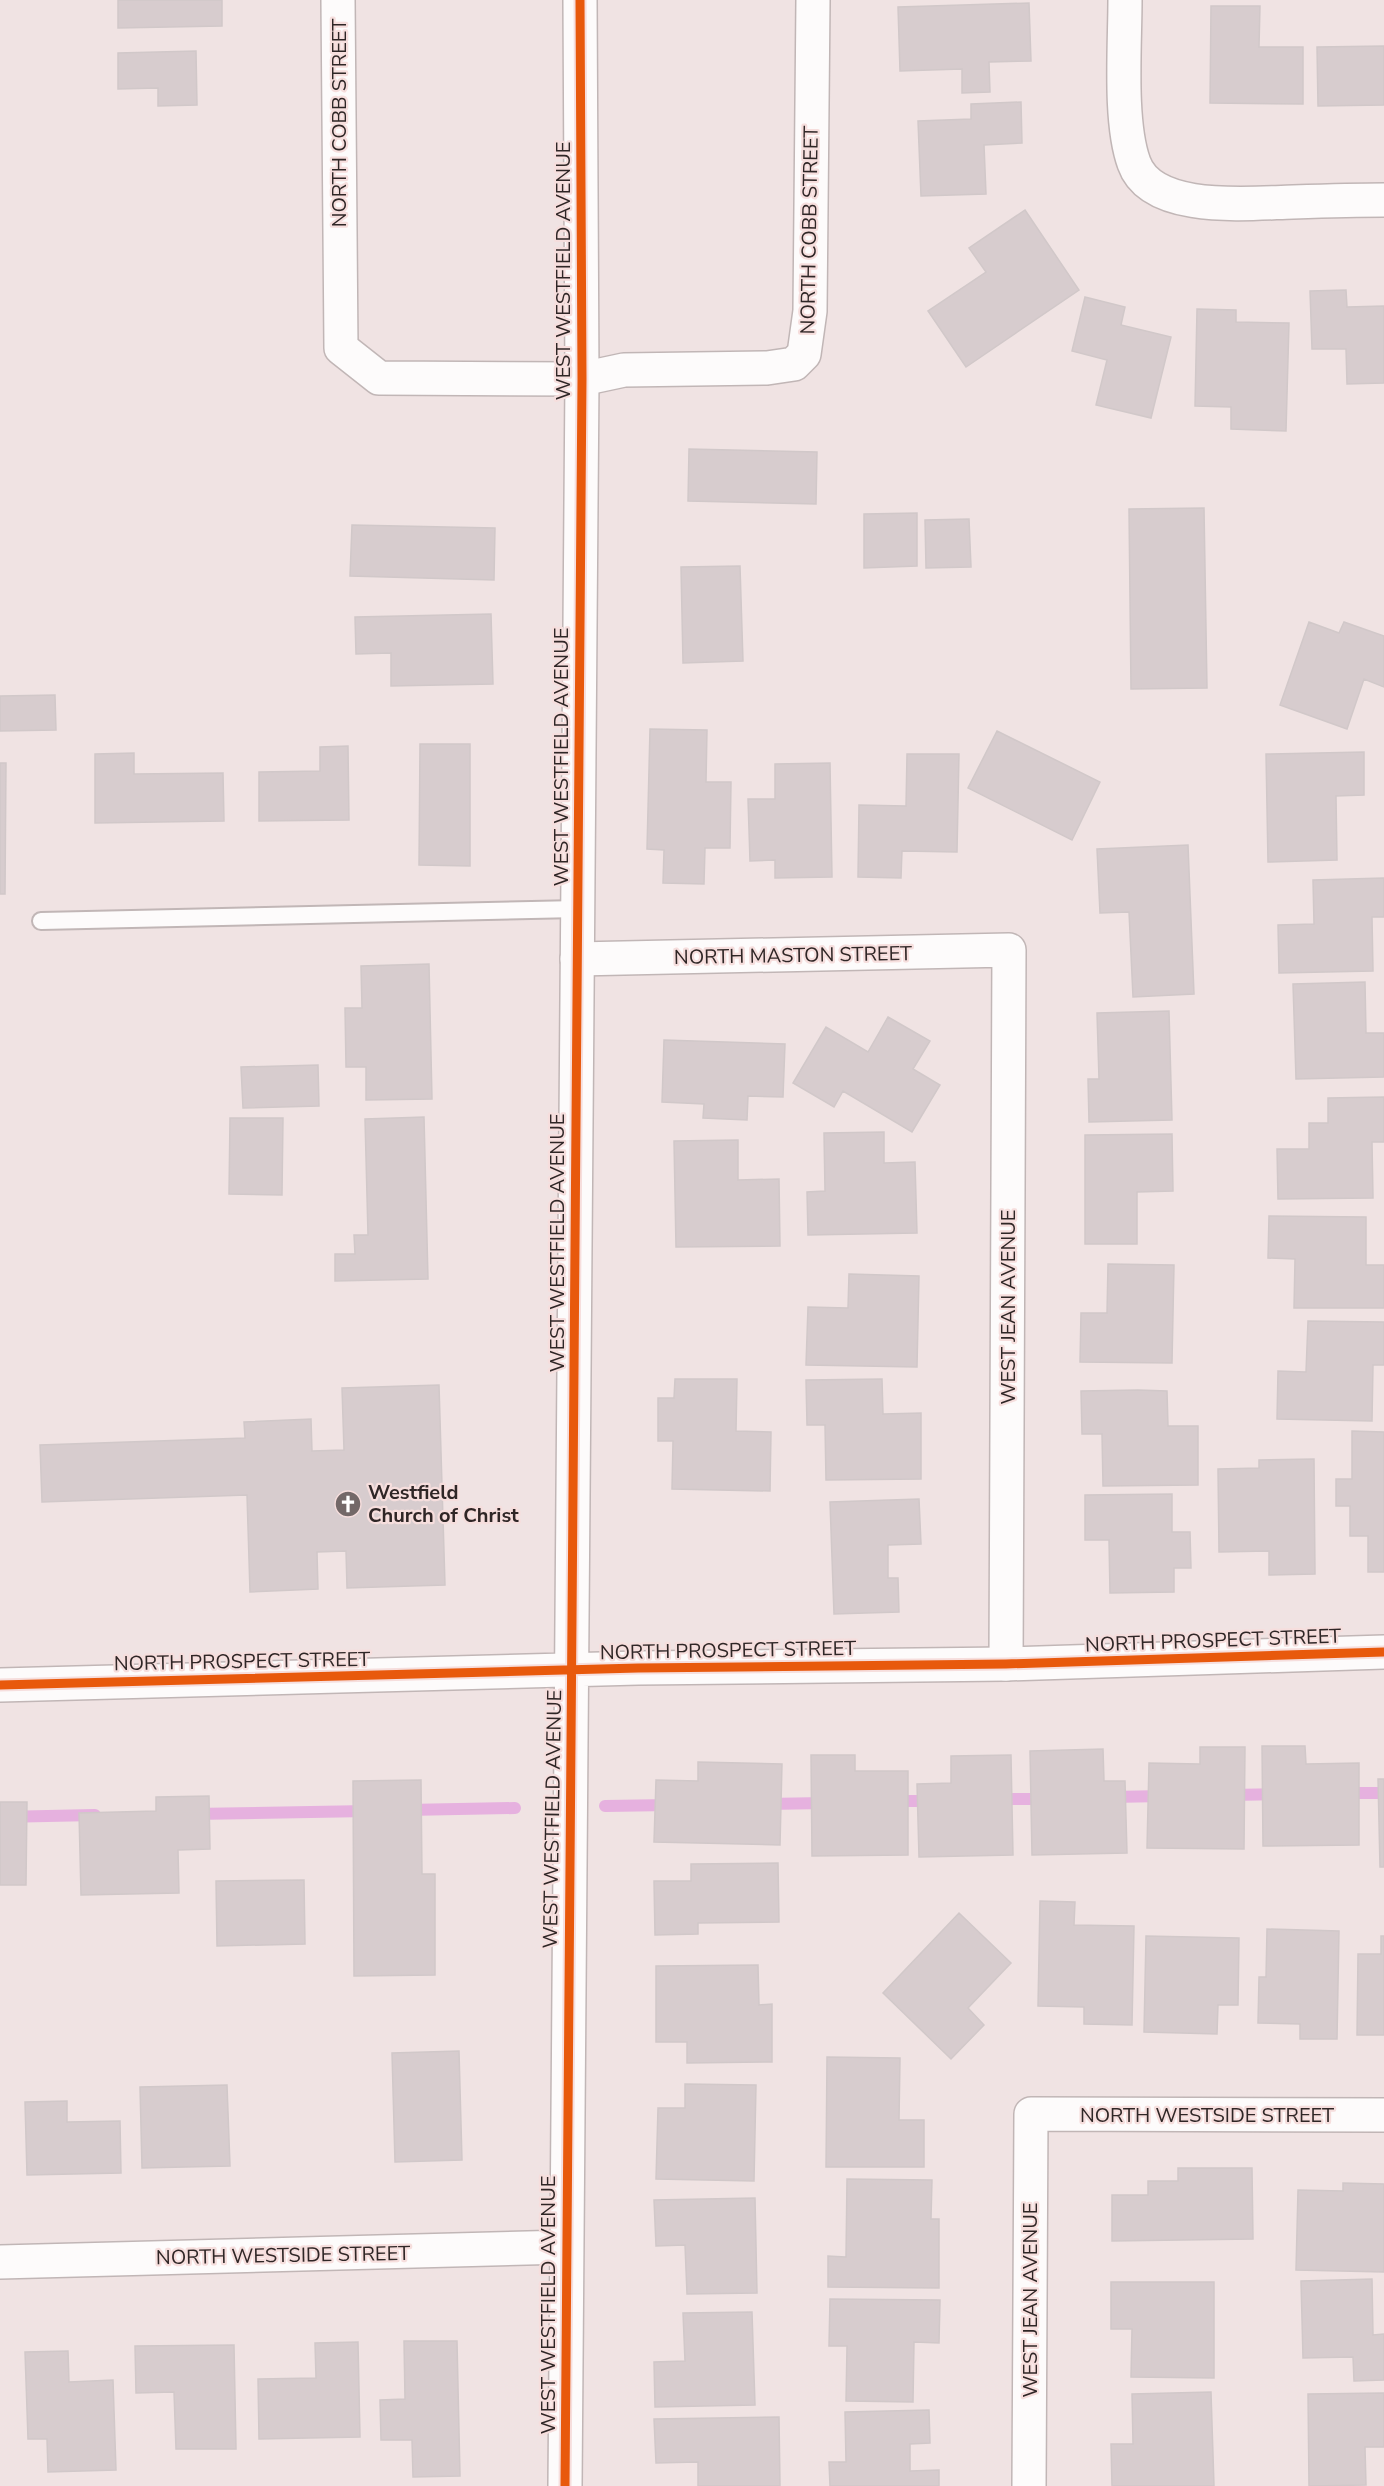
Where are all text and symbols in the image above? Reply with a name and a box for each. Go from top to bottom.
street label: NORTH COBB STREET [326,19,353,227]
street label: NORTH COBB STREET [794,125,825,335]
street label: WEST WESTFIELD AVENUE [550,142,577,400]
street label: WEST WESTFIELD AVENUE [548,628,575,886]
street label: NORTH MASTON STREET [674,940,912,971]
street label: WEST WESTFIELD AVENUE [544,1114,571,1372]
street label: WEST JEAN AVENUE [995,1210,1022,1405]
place label: Westfield Church of Christ [368,1479,519,1529]
church icon: Westfield Church of Christ [333,1489,363,1519]
street label: NORTH PROSPECT STREET [1084,1623,1342,1658]
street label: NORTH PROSPECT STREET [600,1635,856,1666]
street label: NORTH PROSPECT STREET [114,1646,370,1677]
street label: WEST WESTFIELD AVENUE [537,1689,568,1949]
street label: NORTH WESTSIDE STREET [1080,2102,1334,2129]
street label: WEST WESTFIELD AVENUE [535,2176,562,2434]
street label: WEST JEAN AVENUE [1017,2203,1044,2398]
street label: NORTH WESTSIDE STREET [156,2240,410,2271]

